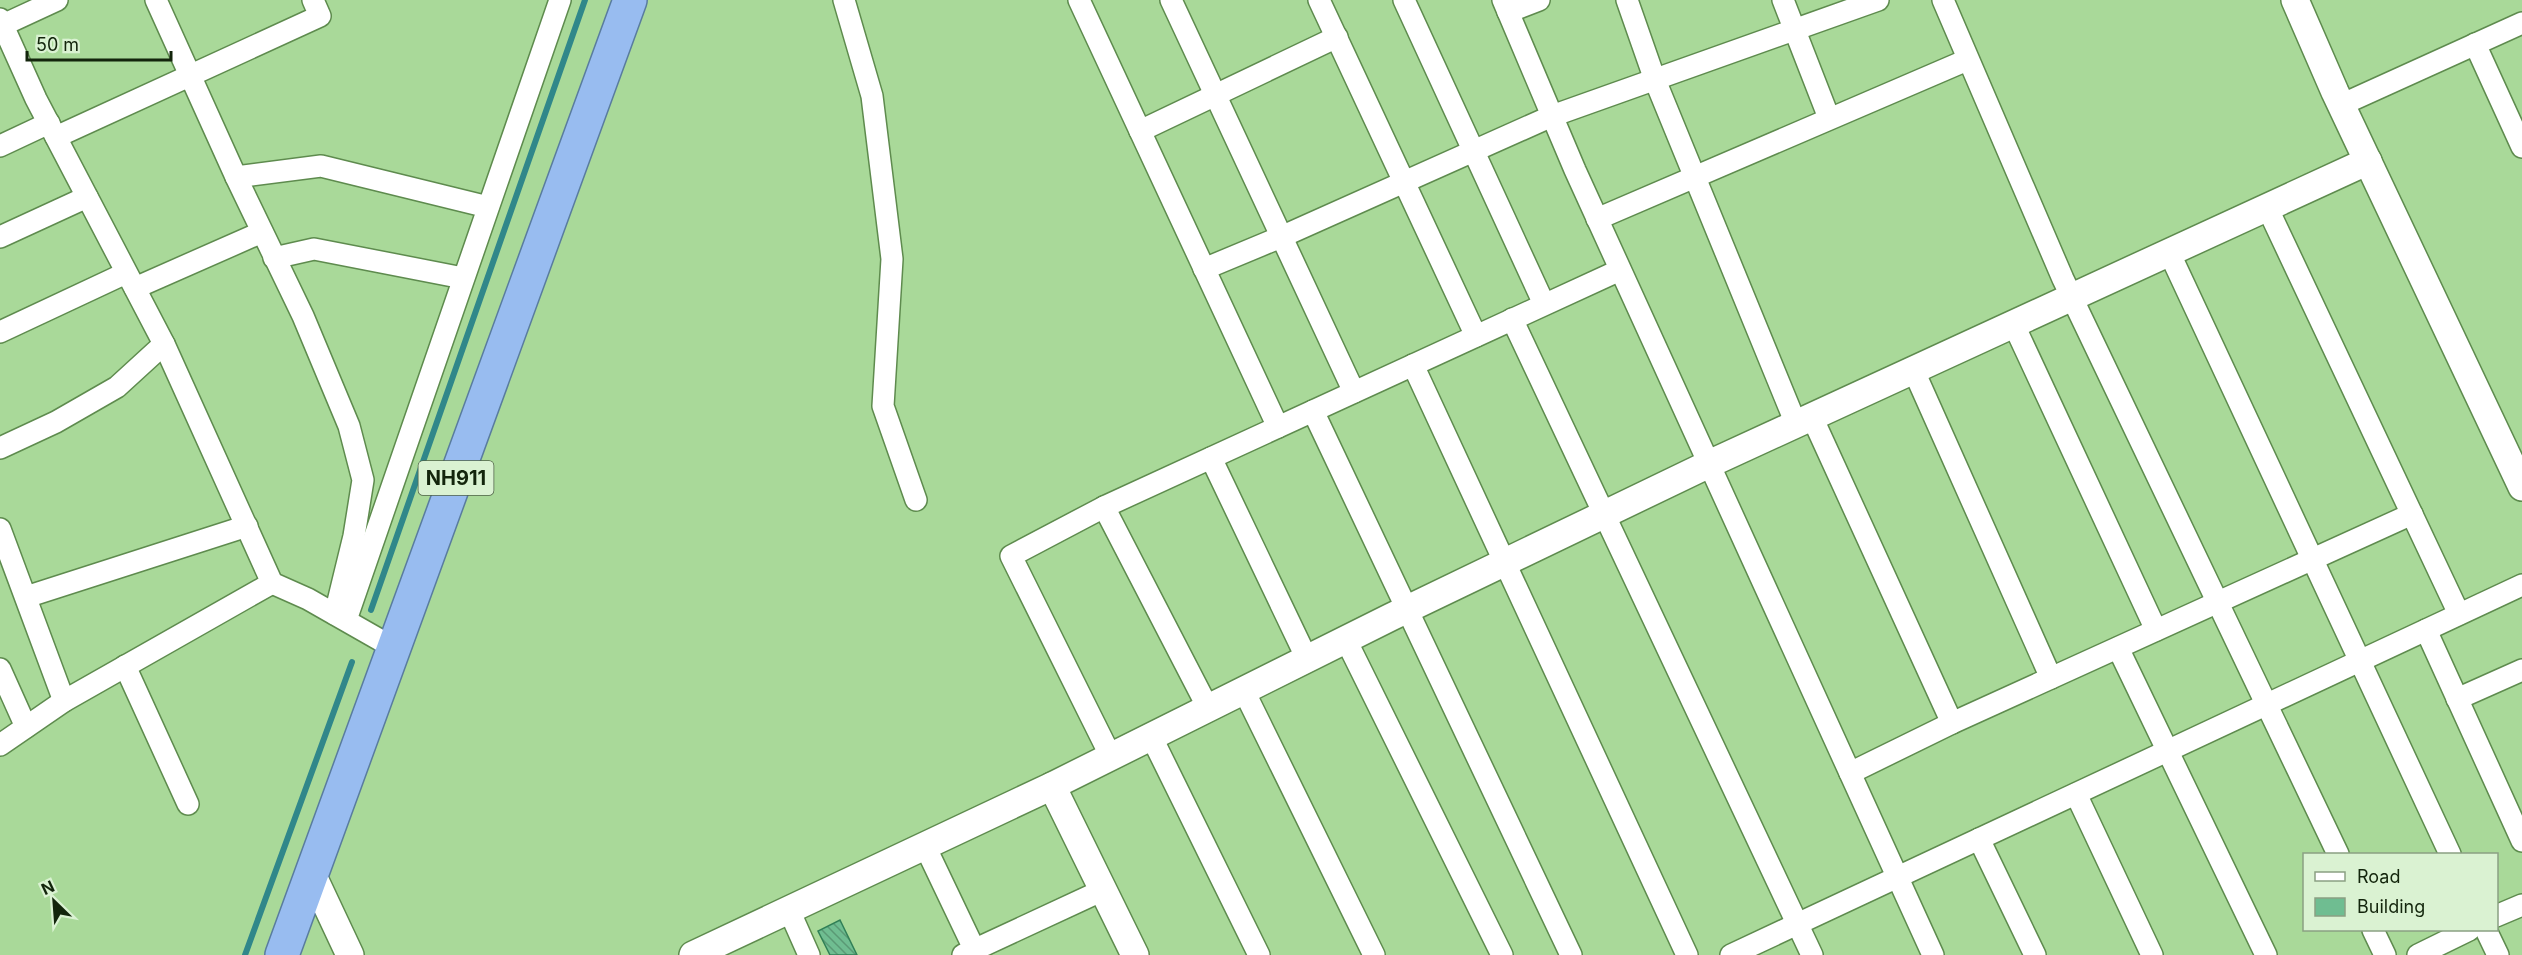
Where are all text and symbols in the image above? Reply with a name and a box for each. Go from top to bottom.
scale bar [27,24,171,62]
text: 50 m [36,34,79,55]
road number: NH911 [418,461,494,495]
legend [2303,853,2498,931]
text: Road [2357,866,2400,887]
north arrow [24,871,84,931]
text: N [38,876,57,899]
text: Building [2357,896,2425,917]

